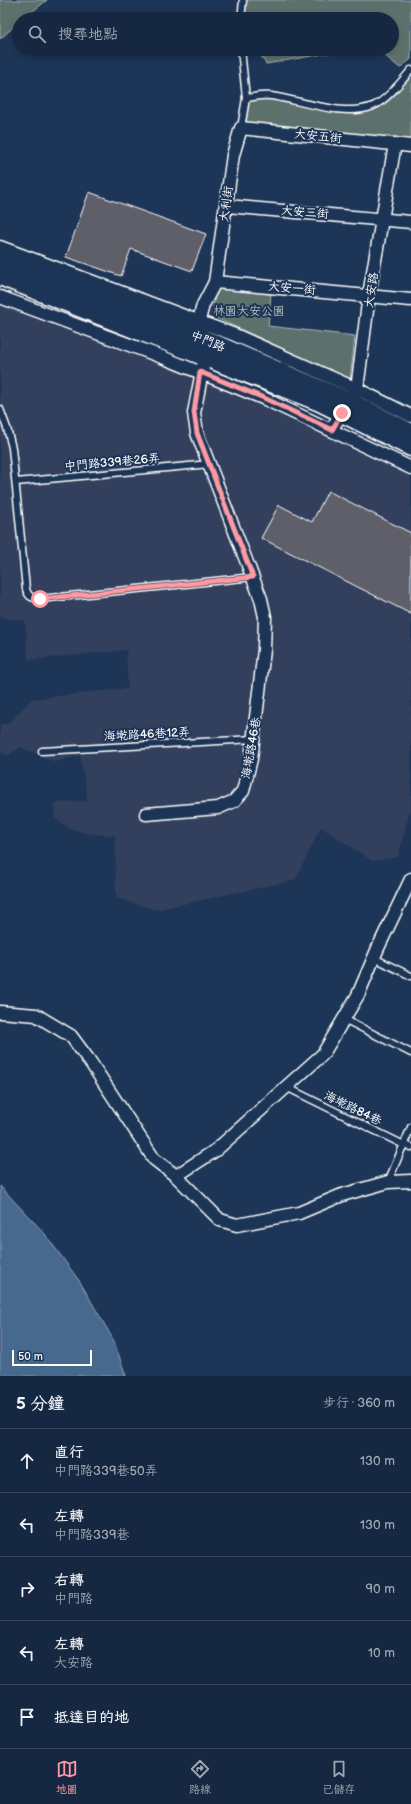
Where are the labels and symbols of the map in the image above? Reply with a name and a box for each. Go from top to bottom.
street label: 大安五街 [293,127,343,146]
street label: 大利街 [217,185,236,223]
street label: 大安三街 [280,203,330,222]
street label: 大安路 [361,271,382,309]
street label: 大安一街 [267,279,317,298]
park label: 林園大安公園 [213,304,285,319]
street label: 中門路 [188,328,227,355]
route end [333,404,351,422]
street label: 中門路339巷26弄 [64,451,161,474]
route start [31,590,49,608]
street label: 海墘路46巷 [239,716,264,780]
street label: 海墘路46巷12弄 [103,725,191,744]
street label: 海墘路84巷 [321,1088,384,1129]
scale bar [12,1348,92,1367]

